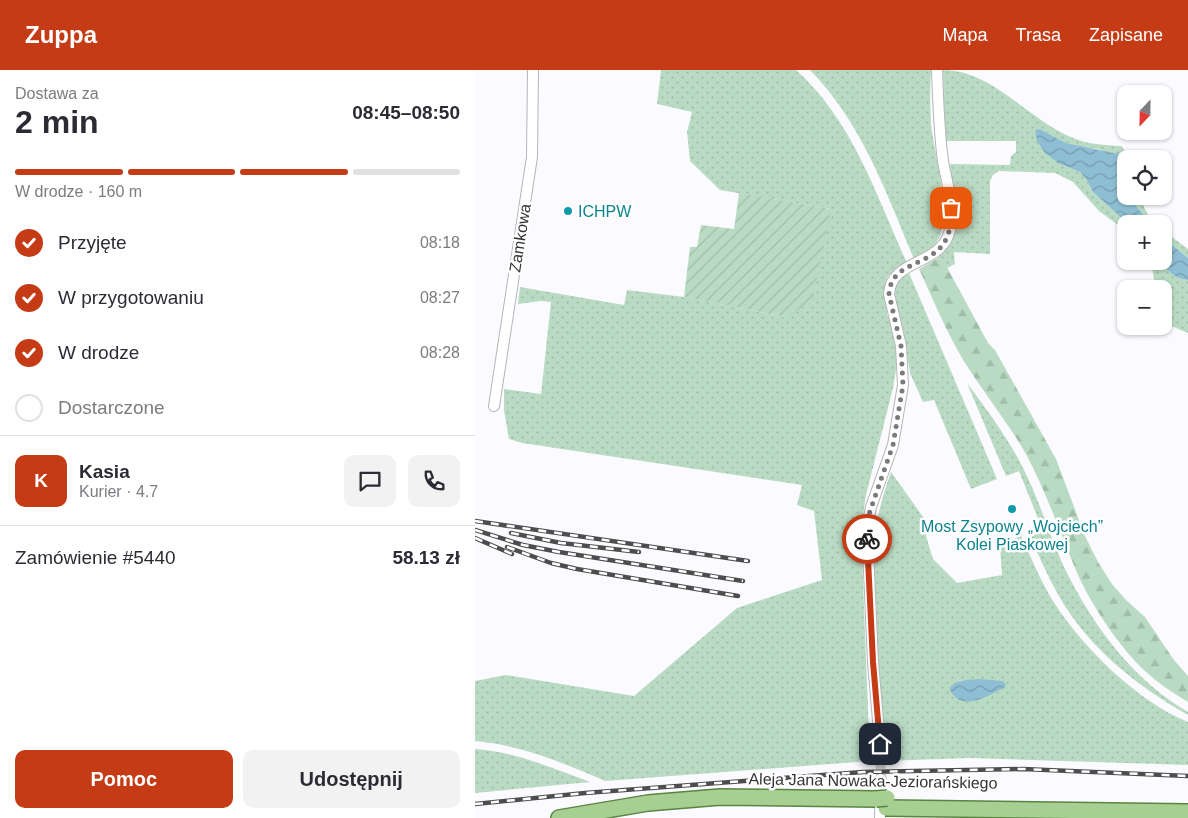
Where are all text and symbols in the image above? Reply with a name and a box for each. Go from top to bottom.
text: Zuppa [25,21,97,48]
text: Mapa [943,25,988,45]
text: Trasa [1016,25,1061,45]
text: Zapisane [1089,25,1163,45]
text: Dostawa za [15,85,99,102]
north arrow [1117,85,1173,140]
map controls [1117,85,1172,335]
text: 08:45–08:50 [352,102,460,123]
text: 2 min [15,104,99,140]
button: locate [1117,150,1172,205]
text: W drodze · 160 m [15,183,142,200]
pin [930,187,972,229]
icon: bag [937,194,965,222]
street label: Zamkowa [506,202,534,274]
place label: ICHPW [578,203,632,220]
marker: ICHPW [562,205,574,217]
button: + [1117,215,1172,270]
icon: check [15,229,43,257]
text: Przyjęte [58,232,127,253]
text: 08:18 [420,234,460,251]
button: − [1117,280,1172,335]
icon: check [15,284,43,312]
text: W przygotowaniu [58,287,204,308]
text: 08:27 [420,289,460,306]
icon: check [15,339,43,367]
text: W drodze [58,342,139,363]
text: 08:28 [420,344,460,361]
text: Dostarczone [58,397,165,418]
button: chat [344,455,396,507]
button: phone [408,455,460,507]
text: Kasia [79,461,130,482]
text: K [34,470,48,491]
text: Kurier · 4.7 [79,483,158,500]
marker: Most Zsypowy „Wojciech” Kolei Piaskowej [1006,503,1018,515]
courier [842,514,892,564]
place label: Most Zsypowy „Wojciech” Kolei Piaskowej [921,518,1103,553]
icon: bike [853,525,881,553]
text: Zamówienie #5440 [15,547,176,568]
text: 58.13 zł [392,547,460,568]
pin [859,723,901,765]
icon: home [866,730,894,758]
button: Pomoc [15,750,233,808]
button: Udostępnij [243,750,460,808]
street label: Aleja Jana Nowaka-Jeziorańskiego [748,770,998,792]

